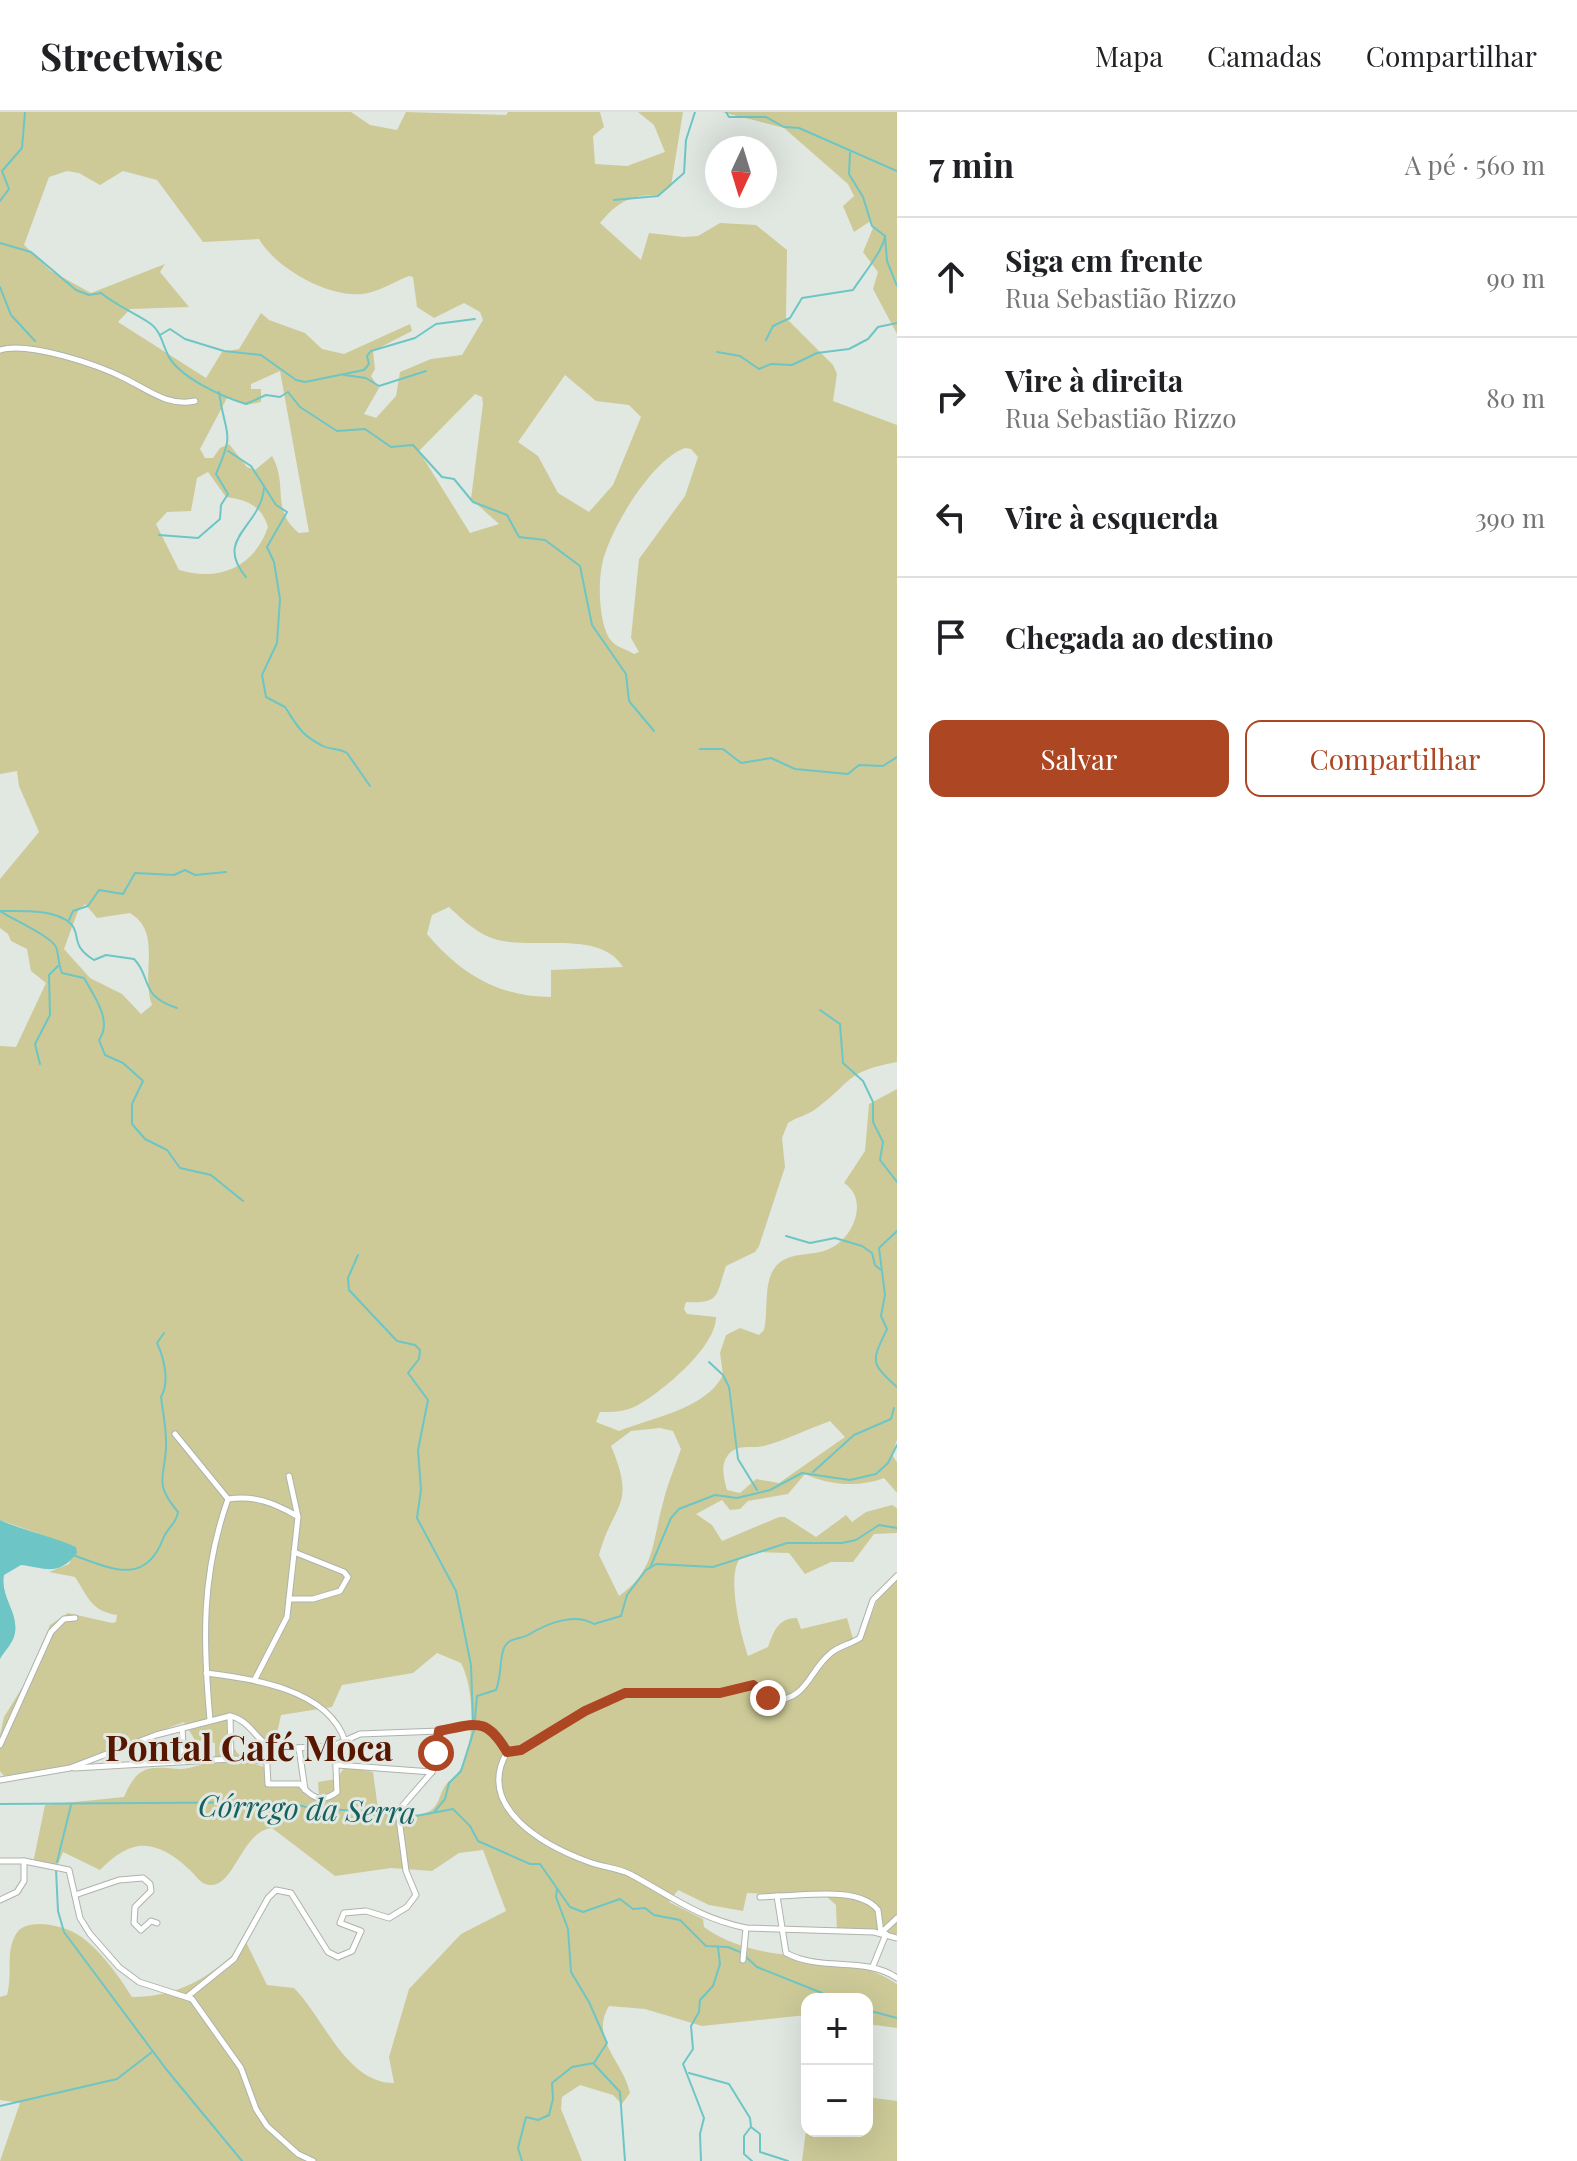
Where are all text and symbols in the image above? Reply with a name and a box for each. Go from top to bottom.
text: Streetwise [40,30,223,81]
text: Mapa [1095,37,1163,74]
text: Camadas [1207,37,1322,74]
text: Compartilhar [1366,37,1537,74]
north arrow [705,136,777,208]
text: 7 min [929,141,1014,187]
text: A pé · 560 m [1405,147,1545,182]
text: Siga em frente [1005,240,1203,280]
icon: ahead [929,255,973,299]
text: 90 m [1487,260,1545,295]
text: Rua Sebastião Rizzo [1005,280,1236,315]
text: Vire à direita [1005,360,1183,400]
icon: right [929,375,973,419]
text: 80 m [1486,380,1545,415]
text: Rua Sebastião Rizzo [1005,400,1236,435]
icon: left [929,495,973,539]
text: Vire à esquerda [1005,497,1218,537]
text: 390 m [1475,500,1545,535]
icon: arrive [929,615,973,659]
text: Chegada ao destino [1005,617,1273,657]
button: Salvar [929,720,1229,797]
button: Compartilhar [1245,720,1545,797]
route end [750,1680,786,1716]
district label: Pontal Café Moca [105,1722,393,1770]
route start [418,1735,454,1771]
water label: Córrego da Serra [197,1784,417,1832]
map controls [801,1993,873,2137]
button: + [801,1993,873,2065]
button: − [801,2065,873,2137]

